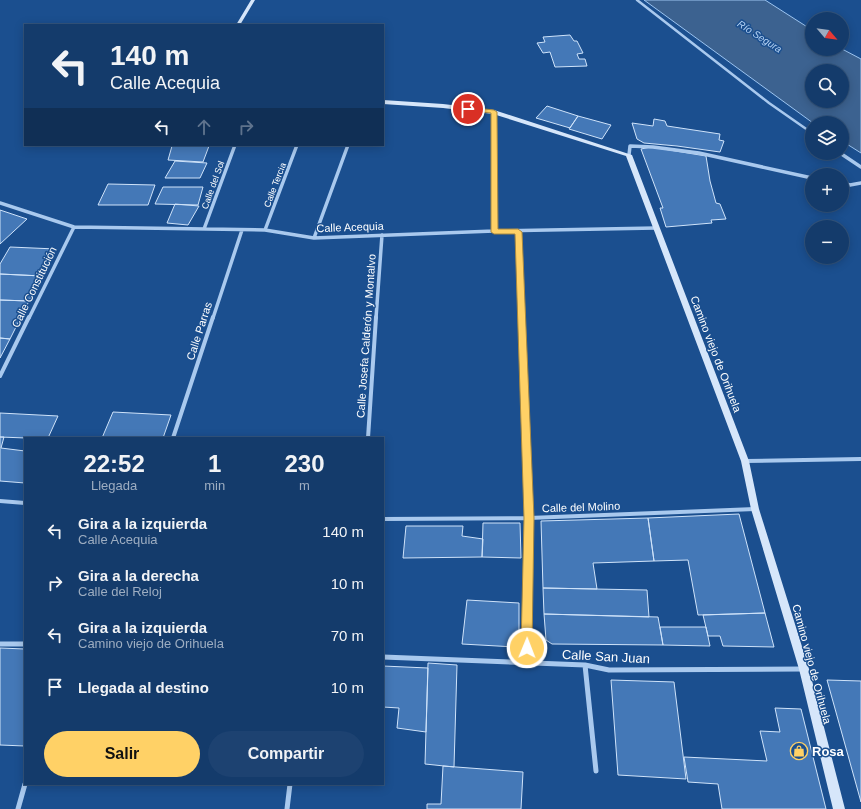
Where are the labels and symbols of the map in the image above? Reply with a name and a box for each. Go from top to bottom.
north arrow [805,12,849,56]
water label: Río Segura [736,18,784,55]
pin [451,92,485,126]
street label: Calle del Sol [200,160,226,210]
street label: Calle Tercia [262,161,288,209]
street label: Calle Acequia [316,220,385,234]
street label: Calle Constitución [9,245,59,329]
street label: Calle Josefa Calderón y Montalvo [354,254,378,418]
street label: Camino viejo de Orihuela [688,294,744,415]
street label: Calle Parras [184,300,214,362]
street label: Calle del Molino [542,500,620,514]
street label: Camino viejo de Orihuela [790,603,834,726]
position arrow [506,627,548,669]
street label: Calle San Juan [562,647,650,666]
shop icon: Rosa [789,741,809,761]
place label: Rosa [812,744,845,759]

